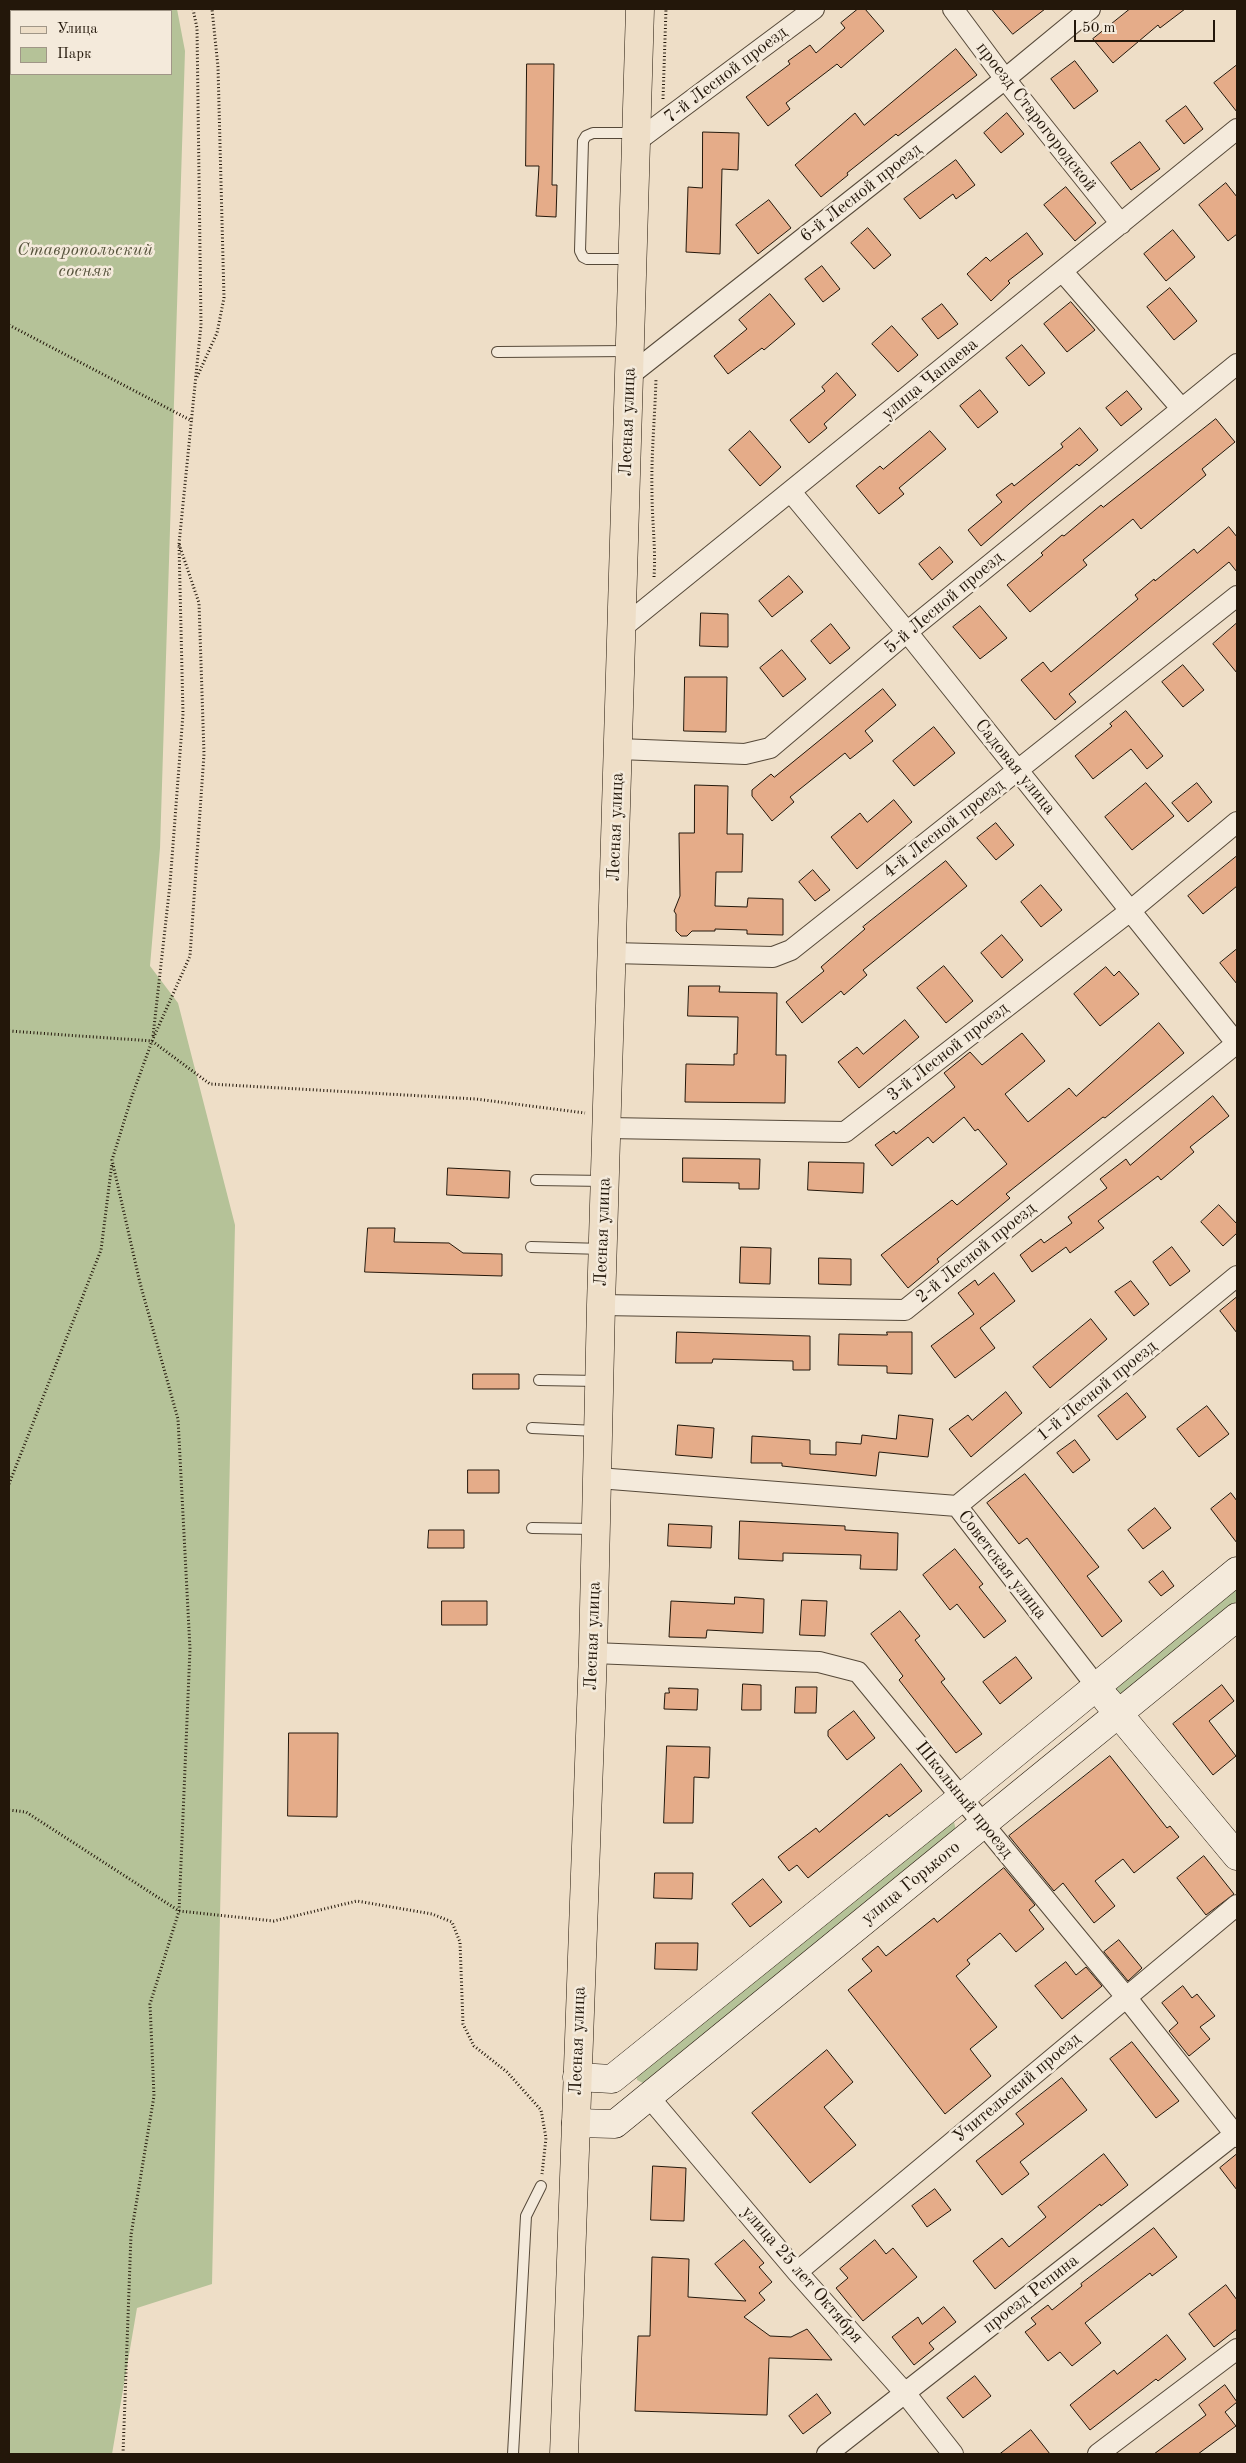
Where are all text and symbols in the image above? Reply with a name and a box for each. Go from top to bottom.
legend [10,10,172,75]
scale bar [1076,10,1217,42]
text: 50 m [1082,21,1116,36]
text: Улица [57,22,98,37]
street label: 7-й Лесной проезд [660,22,792,128]
street label: проезд Старогородской [971,38,1101,196]
text: Парк [57,47,92,62]
street label: 6-й Лесной проезд [796,139,926,247]
park label: Ставропольский сосняк [17,239,153,282]
street label: улица Чапаева [877,334,983,424]
street label: Лесная улица [615,367,641,477]
street label: 5-й Лесной проезд [880,547,1008,659]
street label: Садовая улица [970,715,1060,819]
street label: Лесная улица [603,772,629,882]
street label: 4-й Лесной проезд [879,775,1009,883]
street label: 3-й Лесной проезд [883,998,1013,1106]
street label: Лесная улица [590,1177,616,1287]
street label: 2-й Лесной проезд [912,1198,1040,1308]
street label: 1-й Лесной проезд [1033,1336,1161,1446]
street label: Советская улица [953,1506,1051,1624]
street label: Лесная улица [580,1581,606,1691]
street label: Школьный проезд [910,1737,1018,1863]
street label: улица Горького [857,1837,965,1929]
street label: Лесная улица [565,1986,591,2096]
street label: Учительский проезд [949,2028,1085,2148]
street label: улица 25 лет Октября [736,2202,868,2348]
street label: проезд Репина [979,2250,1083,2338]

